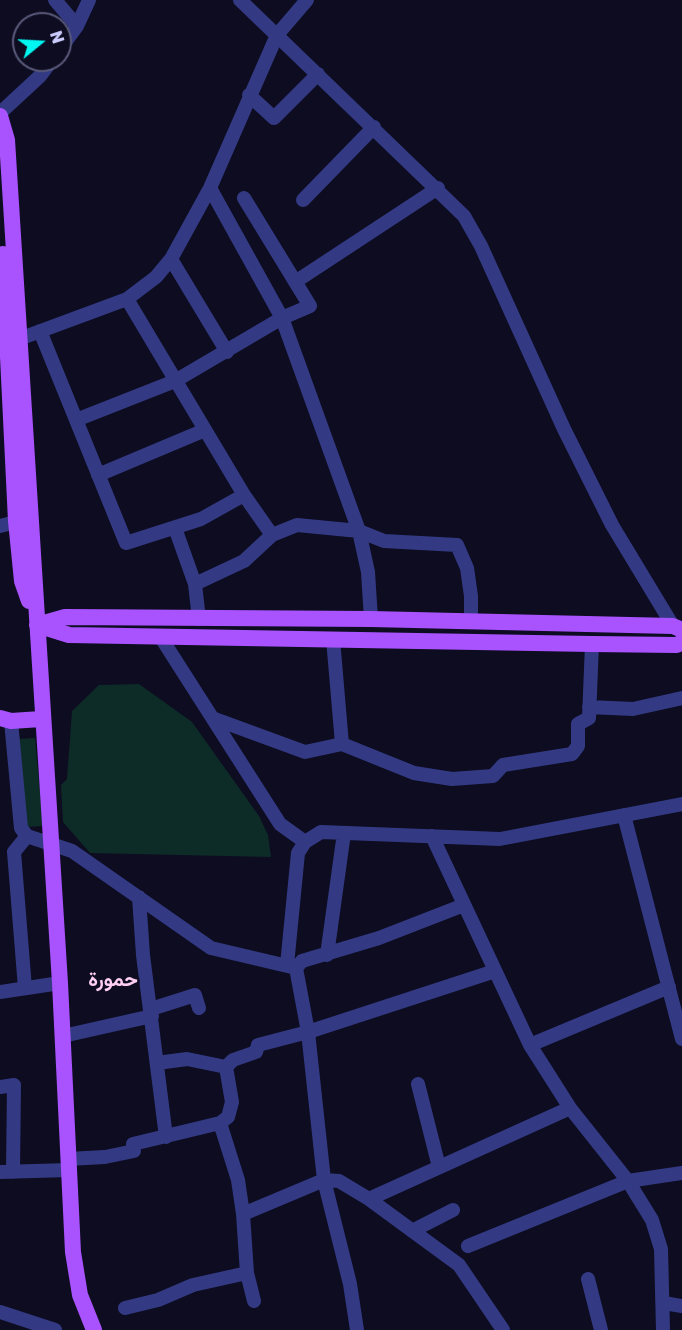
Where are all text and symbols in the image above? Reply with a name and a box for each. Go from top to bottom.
north arrow [12,12,72,72]
text: N [46,28,69,46]
district label: حمورة [88,968,138,992]

